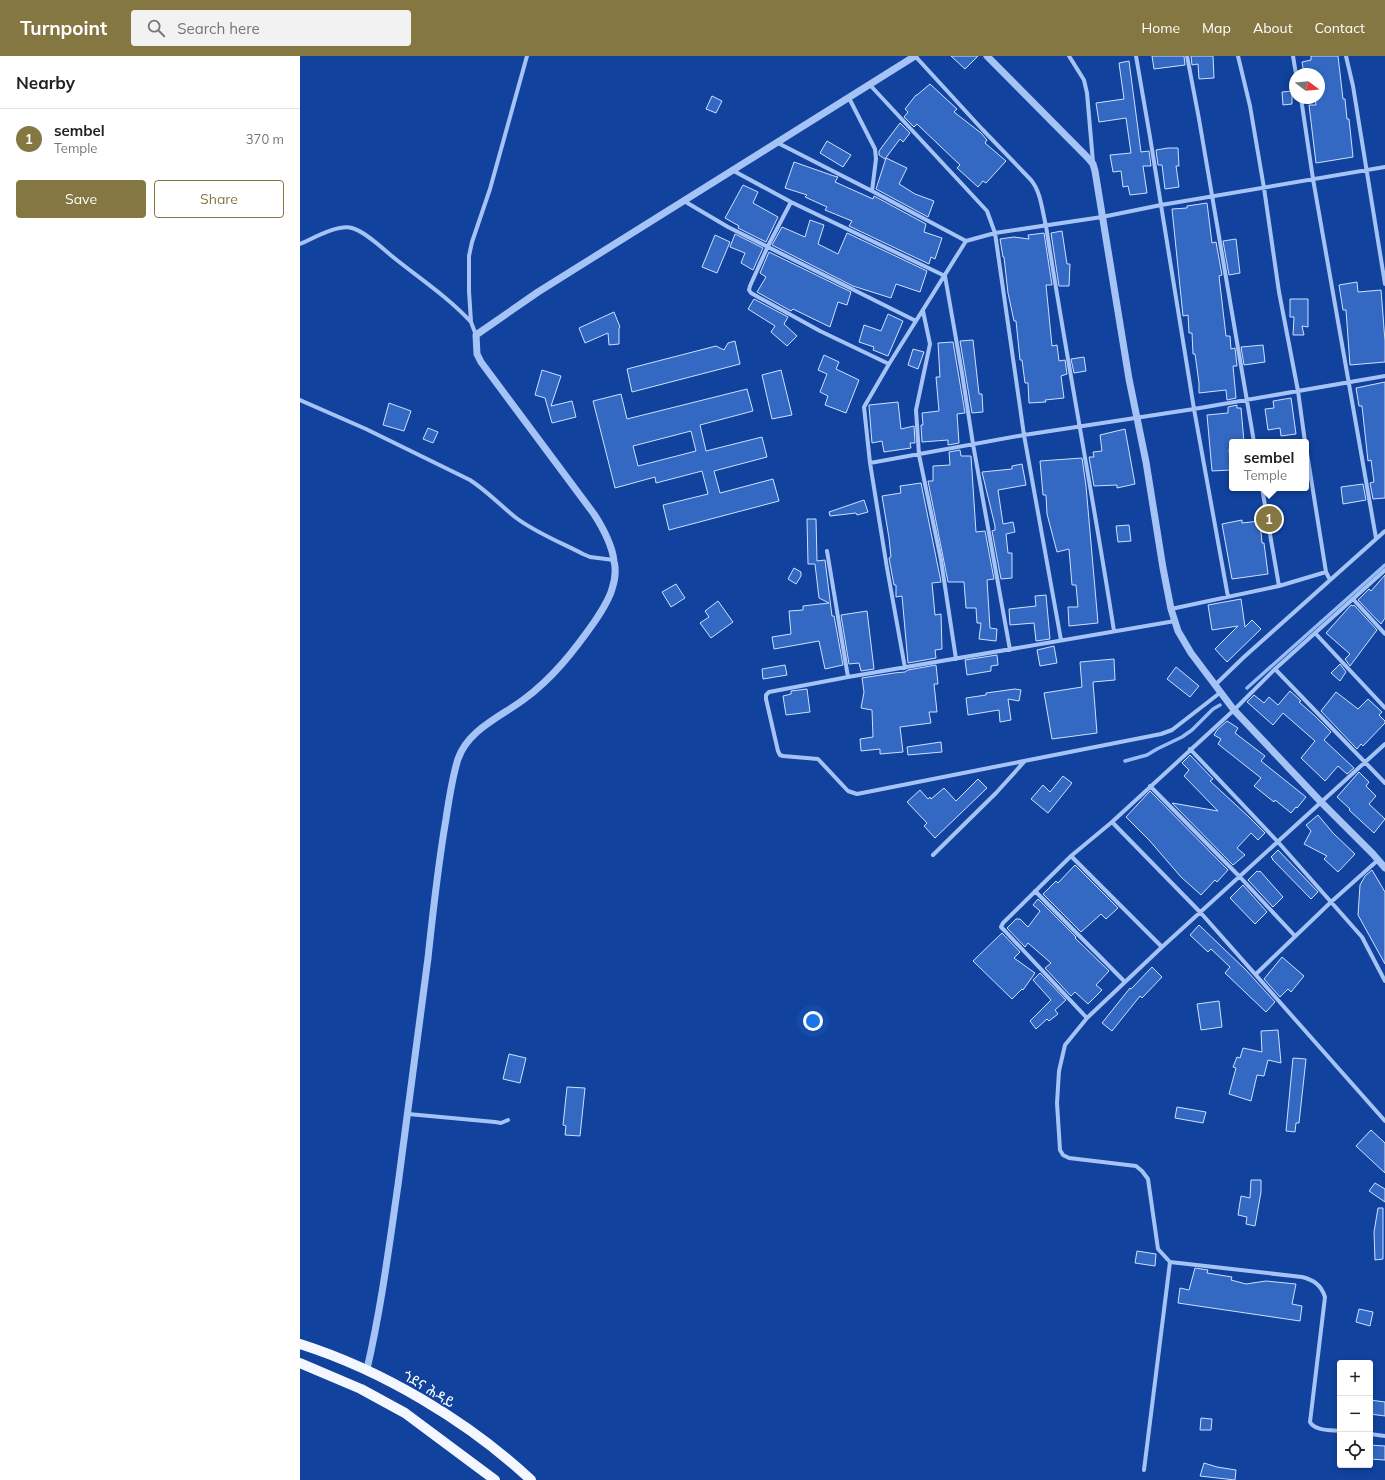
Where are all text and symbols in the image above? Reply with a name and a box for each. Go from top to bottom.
search box [131,10,411,46]
text: Turnpoint [20,16,107,40]
icon: search [145,17,167,39]
text: Search here [177,19,260,38]
text: Home [1141,19,1180,37]
text: Map [1202,19,1231,37]
text: About [1253,19,1293,37]
text: Contact [1315,19,1365,37]
north arrow [1289,68,1325,104]
text: Nearby [16,72,75,93]
text: sembel [54,121,105,140]
text: 1 [25,131,33,147]
text: 370 m [246,131,284,147]
text: Temple [54,140,97,156]
button: Save [16,180,146,218]
button: Share [154,180,284,218]
popup [1229,439,1309,491]
text: sembel [1244,448,1294,467]
text: Temple [1244,467,1287,483]
pin: 1 [1256,504,1282,534]
your location [803,1011,823,1031]
map controls [1337,1360,1373,1468]
button: + [1337,1360,1373,1396]
street label: ጎደና ሕዳይ [400,1366,458,1412]
button: − [1337,1396,1373,1432]
button: locate [1337,1432,1373,1468]

